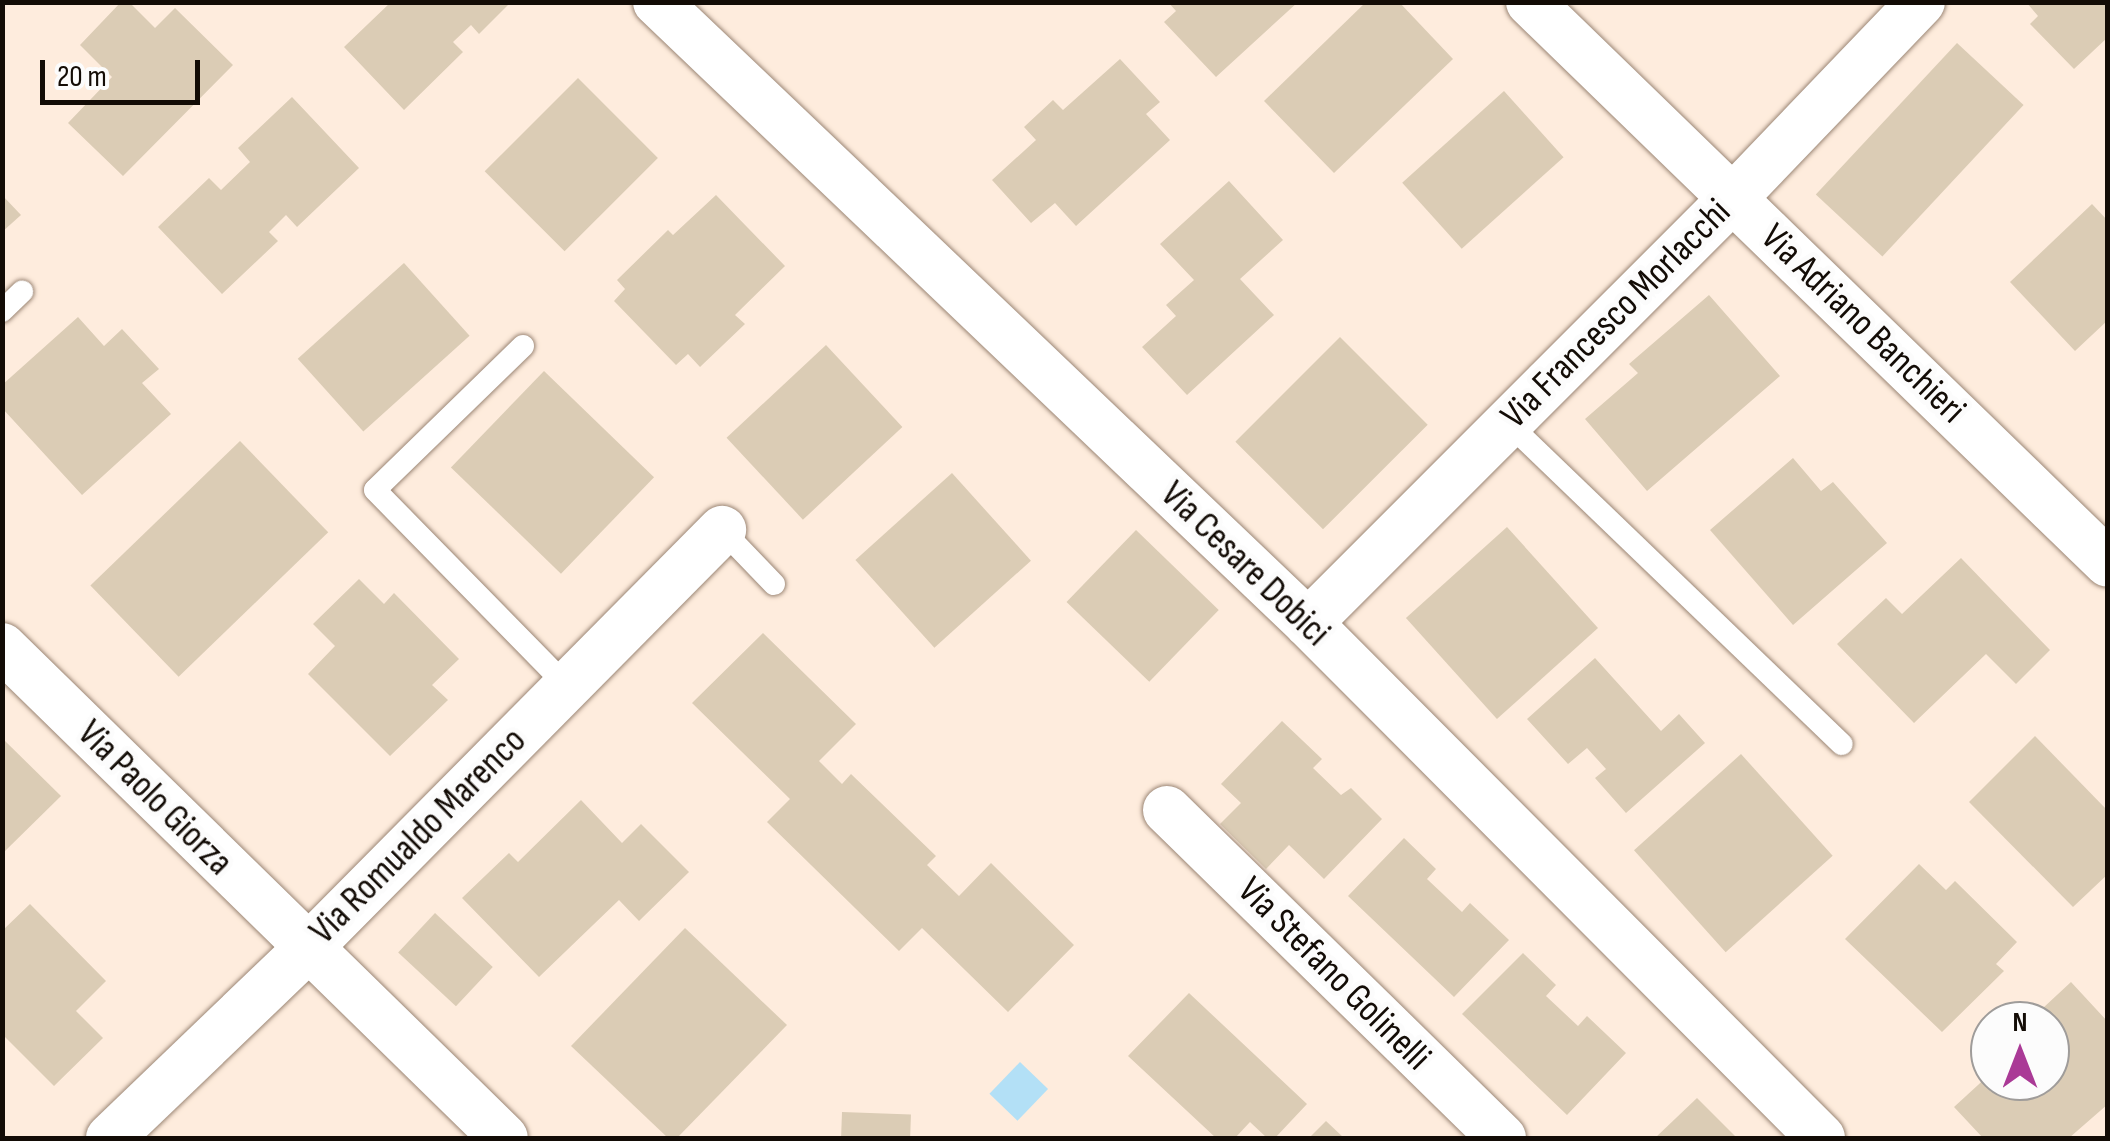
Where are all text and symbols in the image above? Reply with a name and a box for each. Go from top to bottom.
scale bar [45,40,205,102]
text: 20 m [57,59,107,95]
street label: Via Francesco Morlacchi [1492,190,1740,438]
street label: Via Adriano Banchieri [1751,215,1975,433]
street label: Via Cesare Dobici [1151,472,1339,656]
street label: Via Paolo Giorza [68,711,242,885]
street label: Via Romualdo Marenco [300,718,536,954]
street label: Via Stefano Golinelli [1228,868,1440,1080]
north arrow [1970,1001,2070,1101]
text: N [2013,1006,2027,1039]

